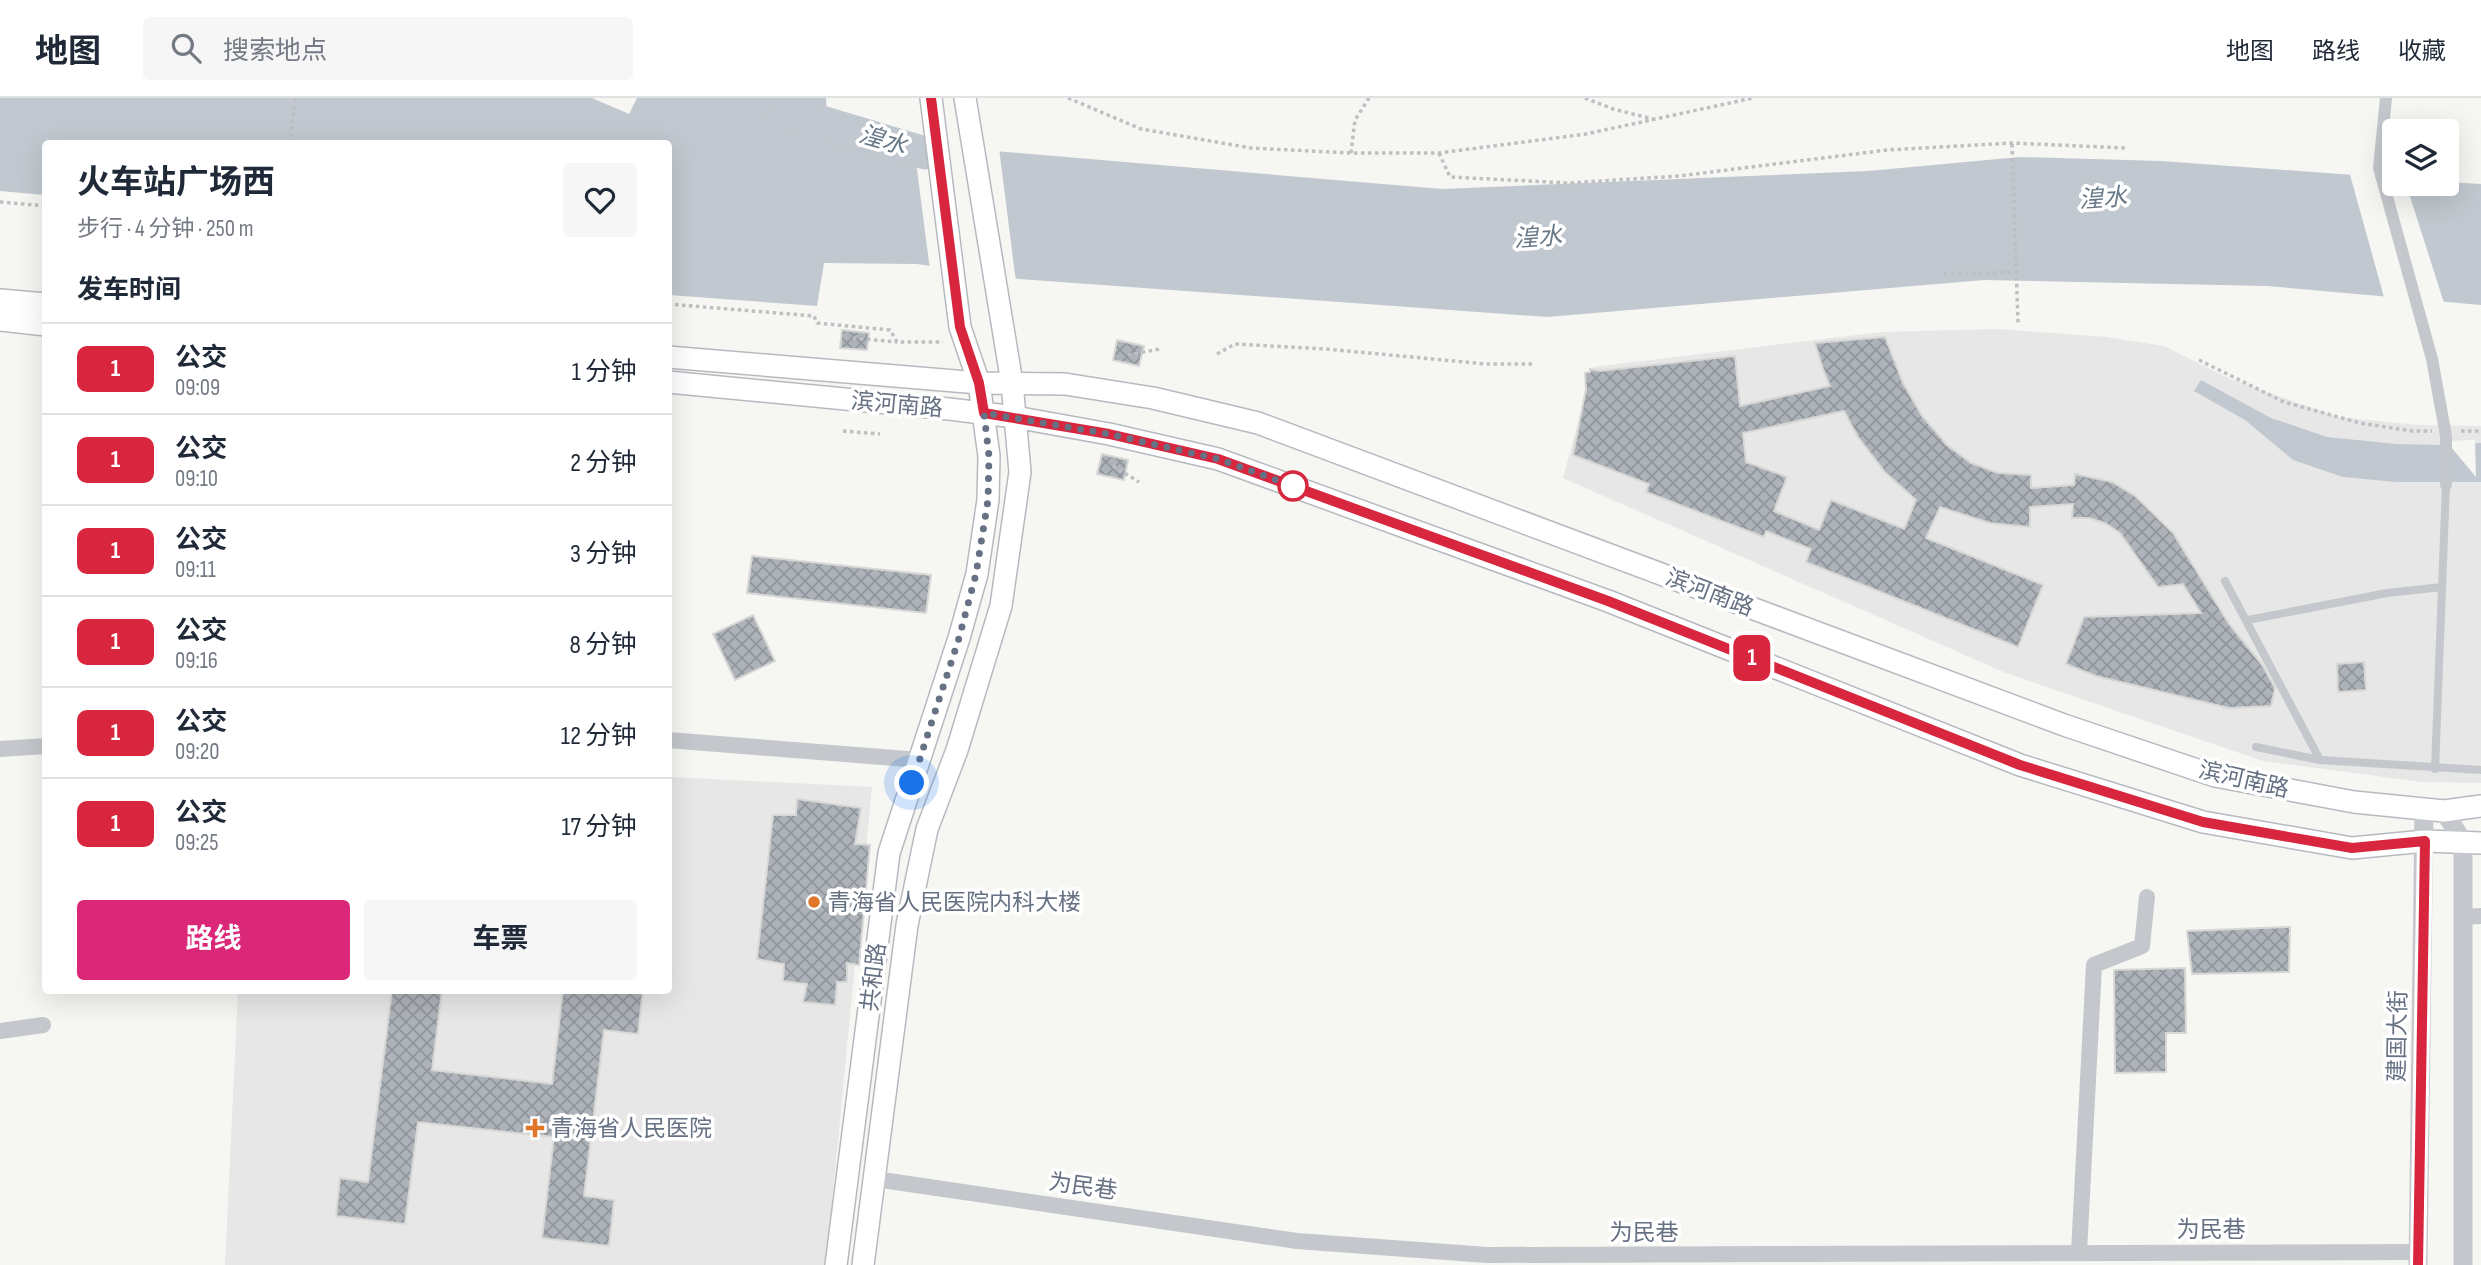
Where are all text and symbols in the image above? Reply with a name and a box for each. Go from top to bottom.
search box [143,17,633,80]
icon: search [167,29,205,67]
text: 地图 [35,32,101,72]
text: 搜索地点 [223,36,327,67]
text: 地图 [2226,37,2274,66]
text: 路线 [2312,37,2360,66]
text: 收藏 [2398,37,2446,66]
map controls [2382,119,2459,196]
button: layers [2382,119,2459,196]
water label: 湟水 [856,120,911,161]
text: 火车站广场西 [77,163,275,203]
button: heart [563,163,637,237]
water label: 湟水 [2078,182,2129,215]
text: 步行 · 4 分钟 · 250 m [77,215,253,243]
water label: 湟水 [1513,221,1564,254]
text: 发车时间 [77,275,181,306]
text: 公交 [175,343,227,374]
text: 1 [111,354,120,383]
text: 1 分钟 [572,357,637,388]
text: 09:09 [175,374,220,402]
street label: 滨河南路 [850,387,944,423]
text: 公交 [175,434,227,465]
text: 1 [111,445,120,474]
text: 2 分钟 [570,448,637,479]
text: 09:10 [175,465,218,493]
unlabelled marker [1278,471,1308,501]
text: 公交 [175,525,227,556]
text: 1 [111,536,120,565]
text: 3 分钟 [570,539,637,570]
text: 09:11 [175,556,216,584]
street label: 滨河南路 [1662,563,1758,622]
text: 公交 [175,616,227,647]
text: 1 [111,627,120,656]
text: 8 分钟 [569,630,637,661]
line badge: 1 [1729,635,1775,681]
text: 1 [1747,643,1757,672]
text: 09:16 [175,647,218,675]
text: 公交 [175,707,227,738]
text: 1 [111,718,120,747]
text: 12 分钟 [561,721,637,752]
text: 09:20 [175,738,220,766]
street label: 滨河南路 [2196,756,2292,804]
your location [894,765,929,800]
text: 公交 [175,798,227,829]
text: 1 [111,809,120,838]
text: 17 分钟 [561,812,637,843]
text: 09:25 [175,829,219,857]
place label: 青海省人民医院内科大楼 [828,889,1081,917]
marker: 青海省人民医院内科大楼 [806,894,822,910]
button: 路线 [77,900,350,980]
button: 车票 [364,900,637,980]
street label: 共和路 [856,941,892,1013]
street label: 建国大街 [2383,990,2413,1082]
place label: 青海省人民医院 [551,1115,712,1143]
marker: 青海省人民医院 [525,1118,545,1138]
street label: 为民巷 [1047,1168,1119,1206]
street label: 为民巷 [2177,1216,2246,1244]
street label: 为民巷 [1610,1219,1679,1247]

